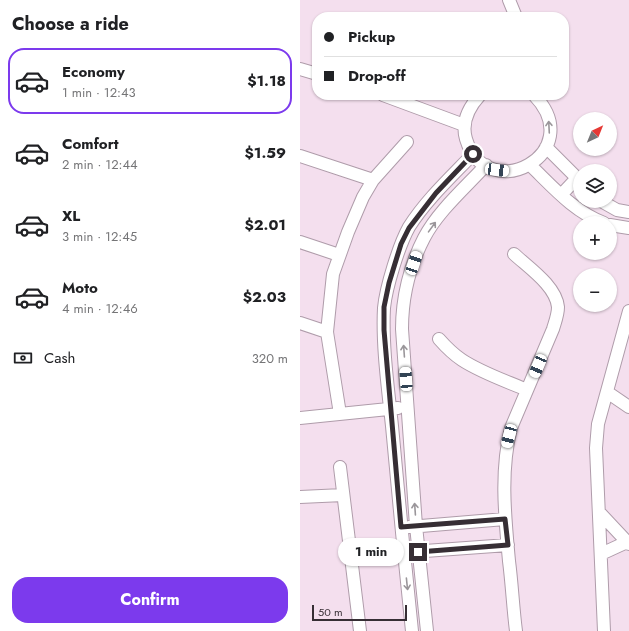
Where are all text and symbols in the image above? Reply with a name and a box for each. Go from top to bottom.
text: Choose a ride [12,11,129,37]
text: Pickup [348,26,395,48]
text: Economy [62,61,125,83]
icon: car [14,63,50,99]
text: Drop-off [348,65,406,87]
text: $1.18 [247,70,286,92]
text: 1 min · 12:43 [62,83,136,102]
north arrow [573,112,617,156]
map controls [573,112,617,312]
one-way arrow [546,121,553,134]
text: Comfort [62,133,119,155]
icon: car [14,135,50,171]
text: $1.59 [244,142,286,164]
route start [464,145,482,163]
text: 2 min · 12:44 [62,155,138,174]
car [484,163,510,177]
button: layers [573,164,617,208]
text: XL [62,205,80,227]
icon: car [14,207,50,243]
text: $2.01 [244,214,286,236]
button: + [573,216,617,260]
one-way arrow [428,222,436,233]
text: 3 min · 12:45 [62,227,137,246]
car [405,250,423,276]
button: − [573,268,617,312]
text: Moto [62,277,98,299]
icon: car [14,279,50,315]
text: $2.03 [243,286,286,308]
text: 4 min · 12:46 [62,299,138,318]
one-way arrow [401,345,408,358]
icon: cash [12,347,34,369]
text: Cash [44,347,75,369]
text: 320 m [252,349,288,368]
car [528,353,548,379]
car [399,367,413,391]
car [500,423,518,449]
one-way arrow [411,503,418,516]
callout: 1 min [338,538,404,566]
text: 1 min [355,542,387,561]
route end [409,543,427,561]
button: Confirm [12,577,288,623]
one-way arrow [403,577,411,590]
scale bar [312,603,407,622]
text: 50 m [318,604,343,620]

